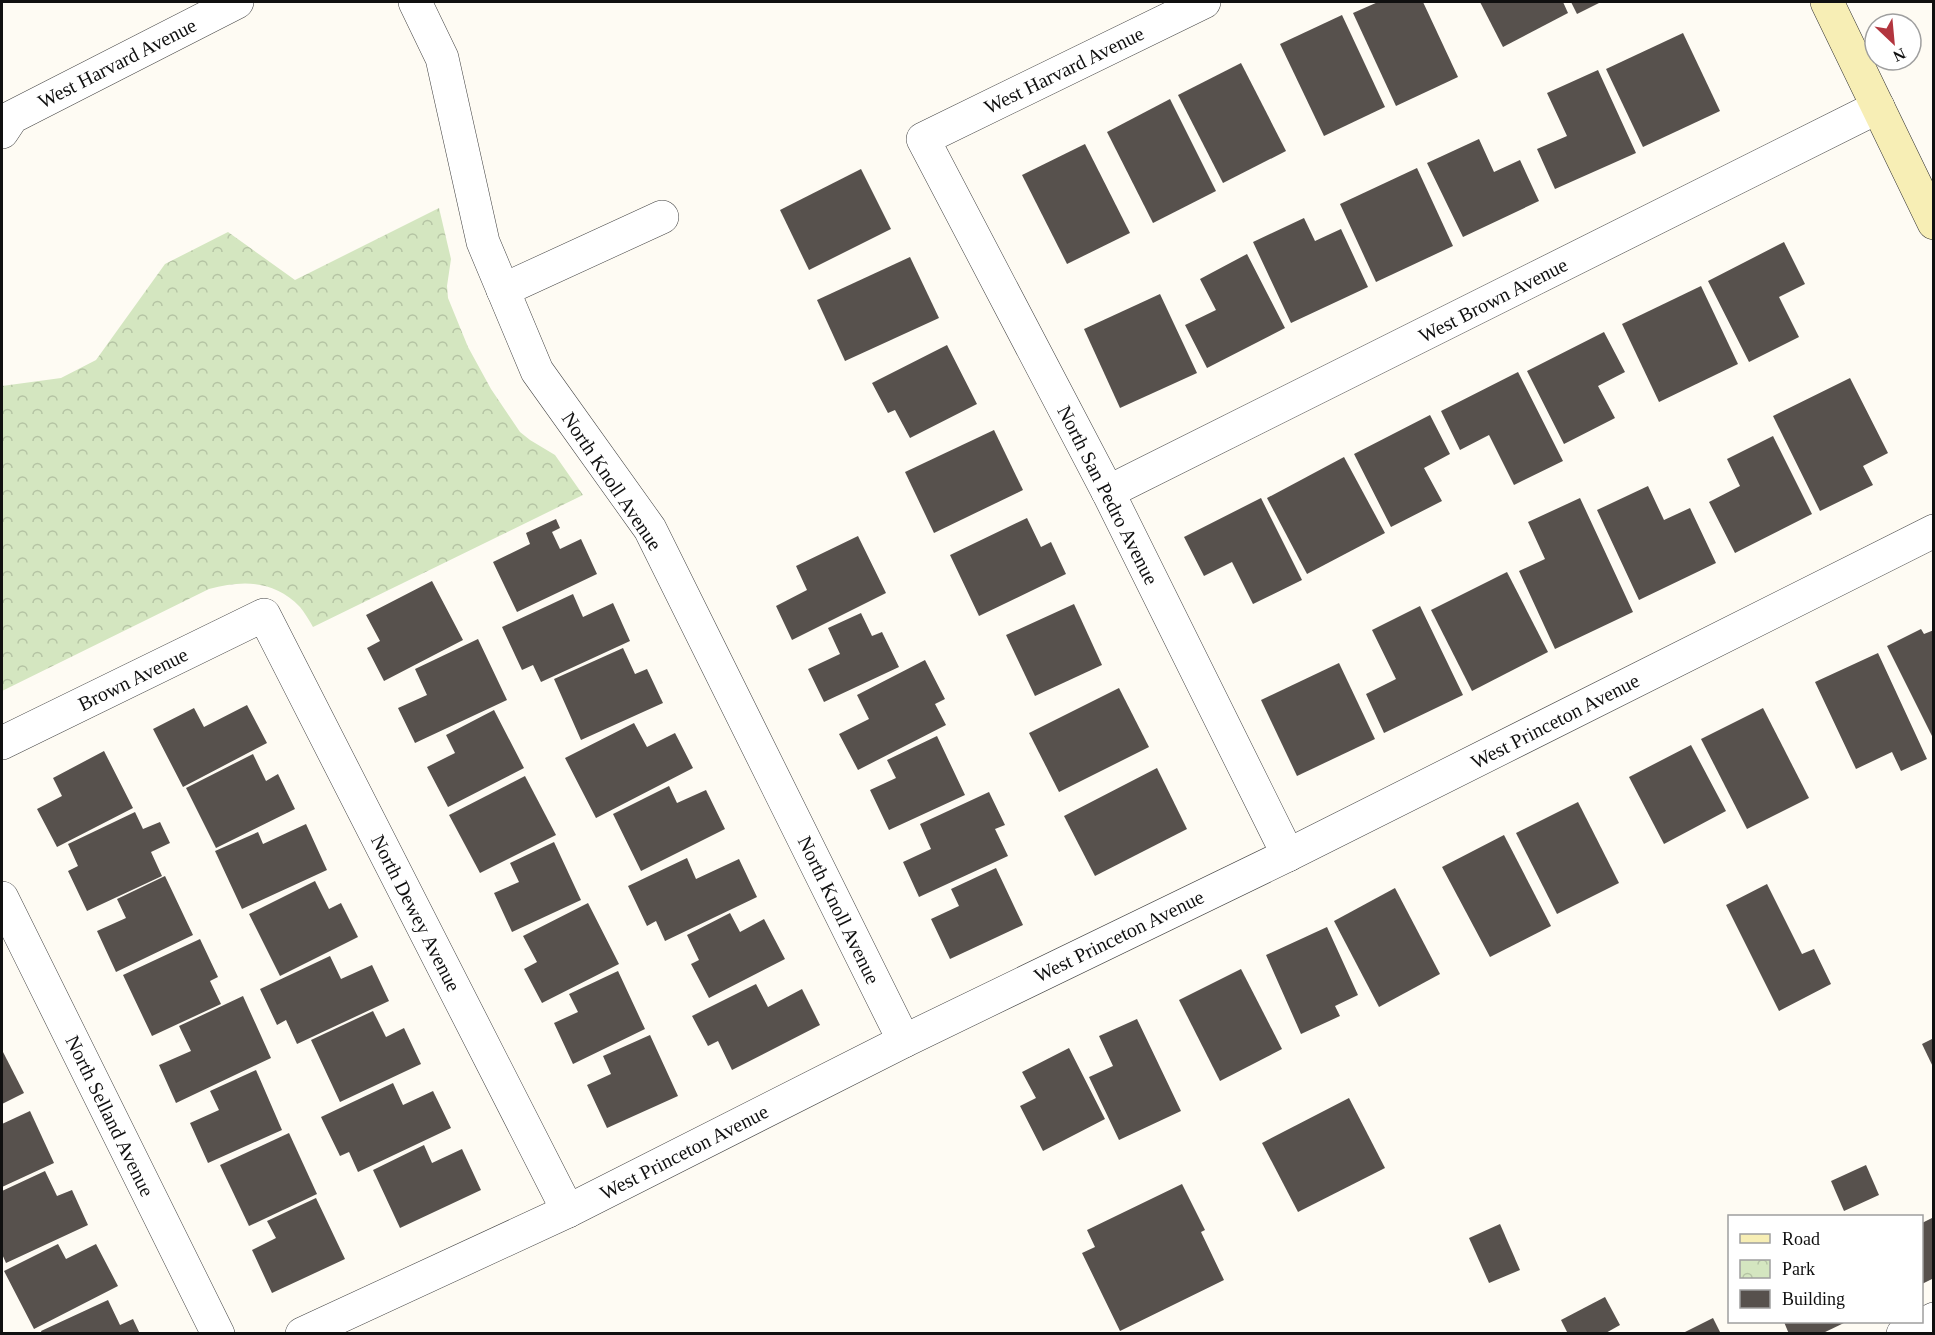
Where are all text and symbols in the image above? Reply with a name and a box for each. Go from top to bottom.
north arrow [1863,12,1923,72]
street label: West Harvard Avenue [34,14,200,112]
street label: West Harvard Avenue [981,22,1147,118]
text: N [1890,45,1908,65]
street label: West Brown Avenue [1415,253,1571,347]
street label: North San Pedro Avenue [1053,402,1163,588]
street label: North Knoll Avenue [558,408,666,554]
street label: Brown Avenue [75,643,191,715]
street label: West Princeton Avenue [1467,669,1643,773]
street label: North Dewey Avenue [366,831,465,996]
street label: North Knoll Avenue [794,832,884,988]
street label: West Princeton Avenue [1031,885,1207,987]
street label: North Selland Avenue [61,1032,159,1200]
street label: West Princeton Avenue [596,1100,772,1204]
legend [1728,1215,1923,1323]
text: Road [1782,1229,1820,1249]
text: Park [1782,1259,1815,1279]
text: Building [1782,1289,1845,1309]

